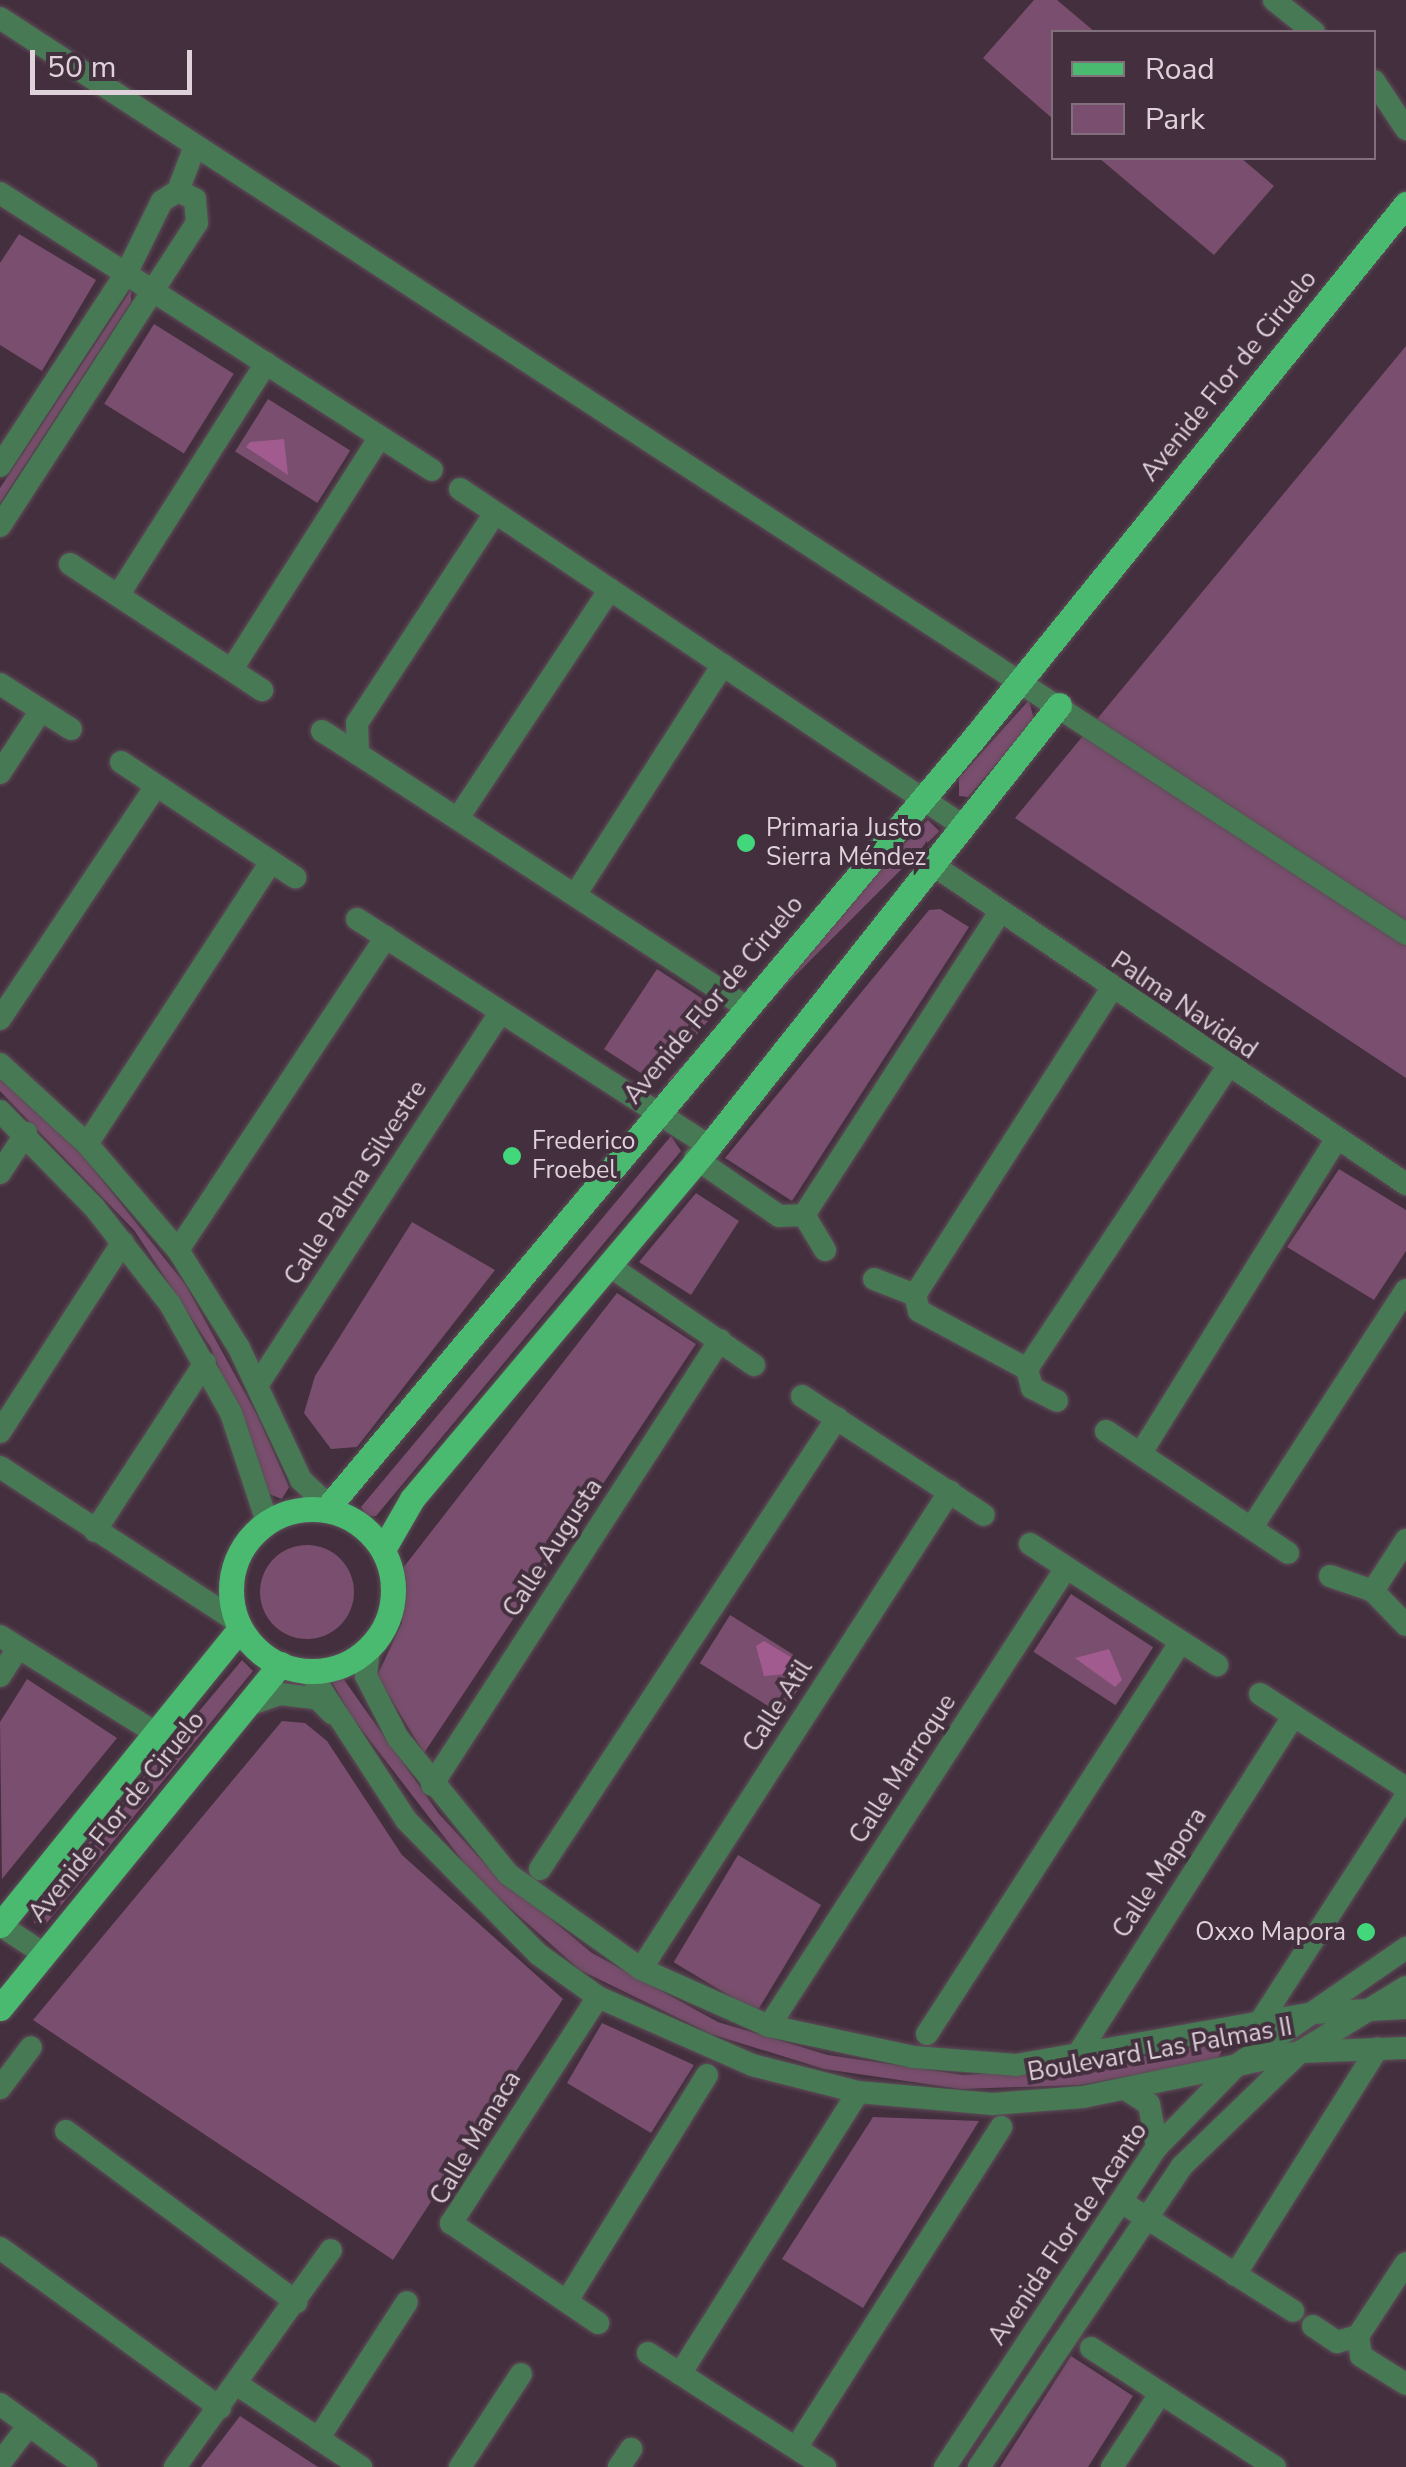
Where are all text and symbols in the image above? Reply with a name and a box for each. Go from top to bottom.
scale bar [35,30,198,92]
legend [1051,30,1376,160]
text: 50 m [47,47,116,88]
text: Road [1145,49,1215,90]
text: Park [1145,99,1205,140]
street label: Avenide Flor de Ciruelo [1135,265,1323,487]
place label: Primaria Justo Sierra Méndez [766,814,926,873]
marker: Primaria Justo Sierra Méndez [735,832,757,854]
street label: Avenide Flor de Ciruelo [618,890,810,1110]
street label: Palma Navidad [1105,946,1263,1066]
street label: Calle Palma Silvestre [279,1075,433,1291]
place label: Frederico Froebel [532,1127,635,1186]
marker: Frederico Froebel [501,1145,523,1167]
street label: Calle Augusta [497,1473,609,1623]
street label: Calle Atil [737,1654,819,1758]
street label: Calle Marroque [844,1689,962,1849]
street label: Avenide Flor de Ciruelo [23,1706,211,1928]
street label: Calle Mapora [1107,1802,1213,1944]
place label: Oxxo Mapora [1195,1917,1346,1947]
marker: Oxxo Mapora [1355,1921,1377,1943]
street label: Boulevard Las Palmas II [1025,2012,1295,2088]
street label: Calle Manaca [424,2066,528,2210]
street label: Avenida Flor de Acanto [982,2117,1154,2351]

